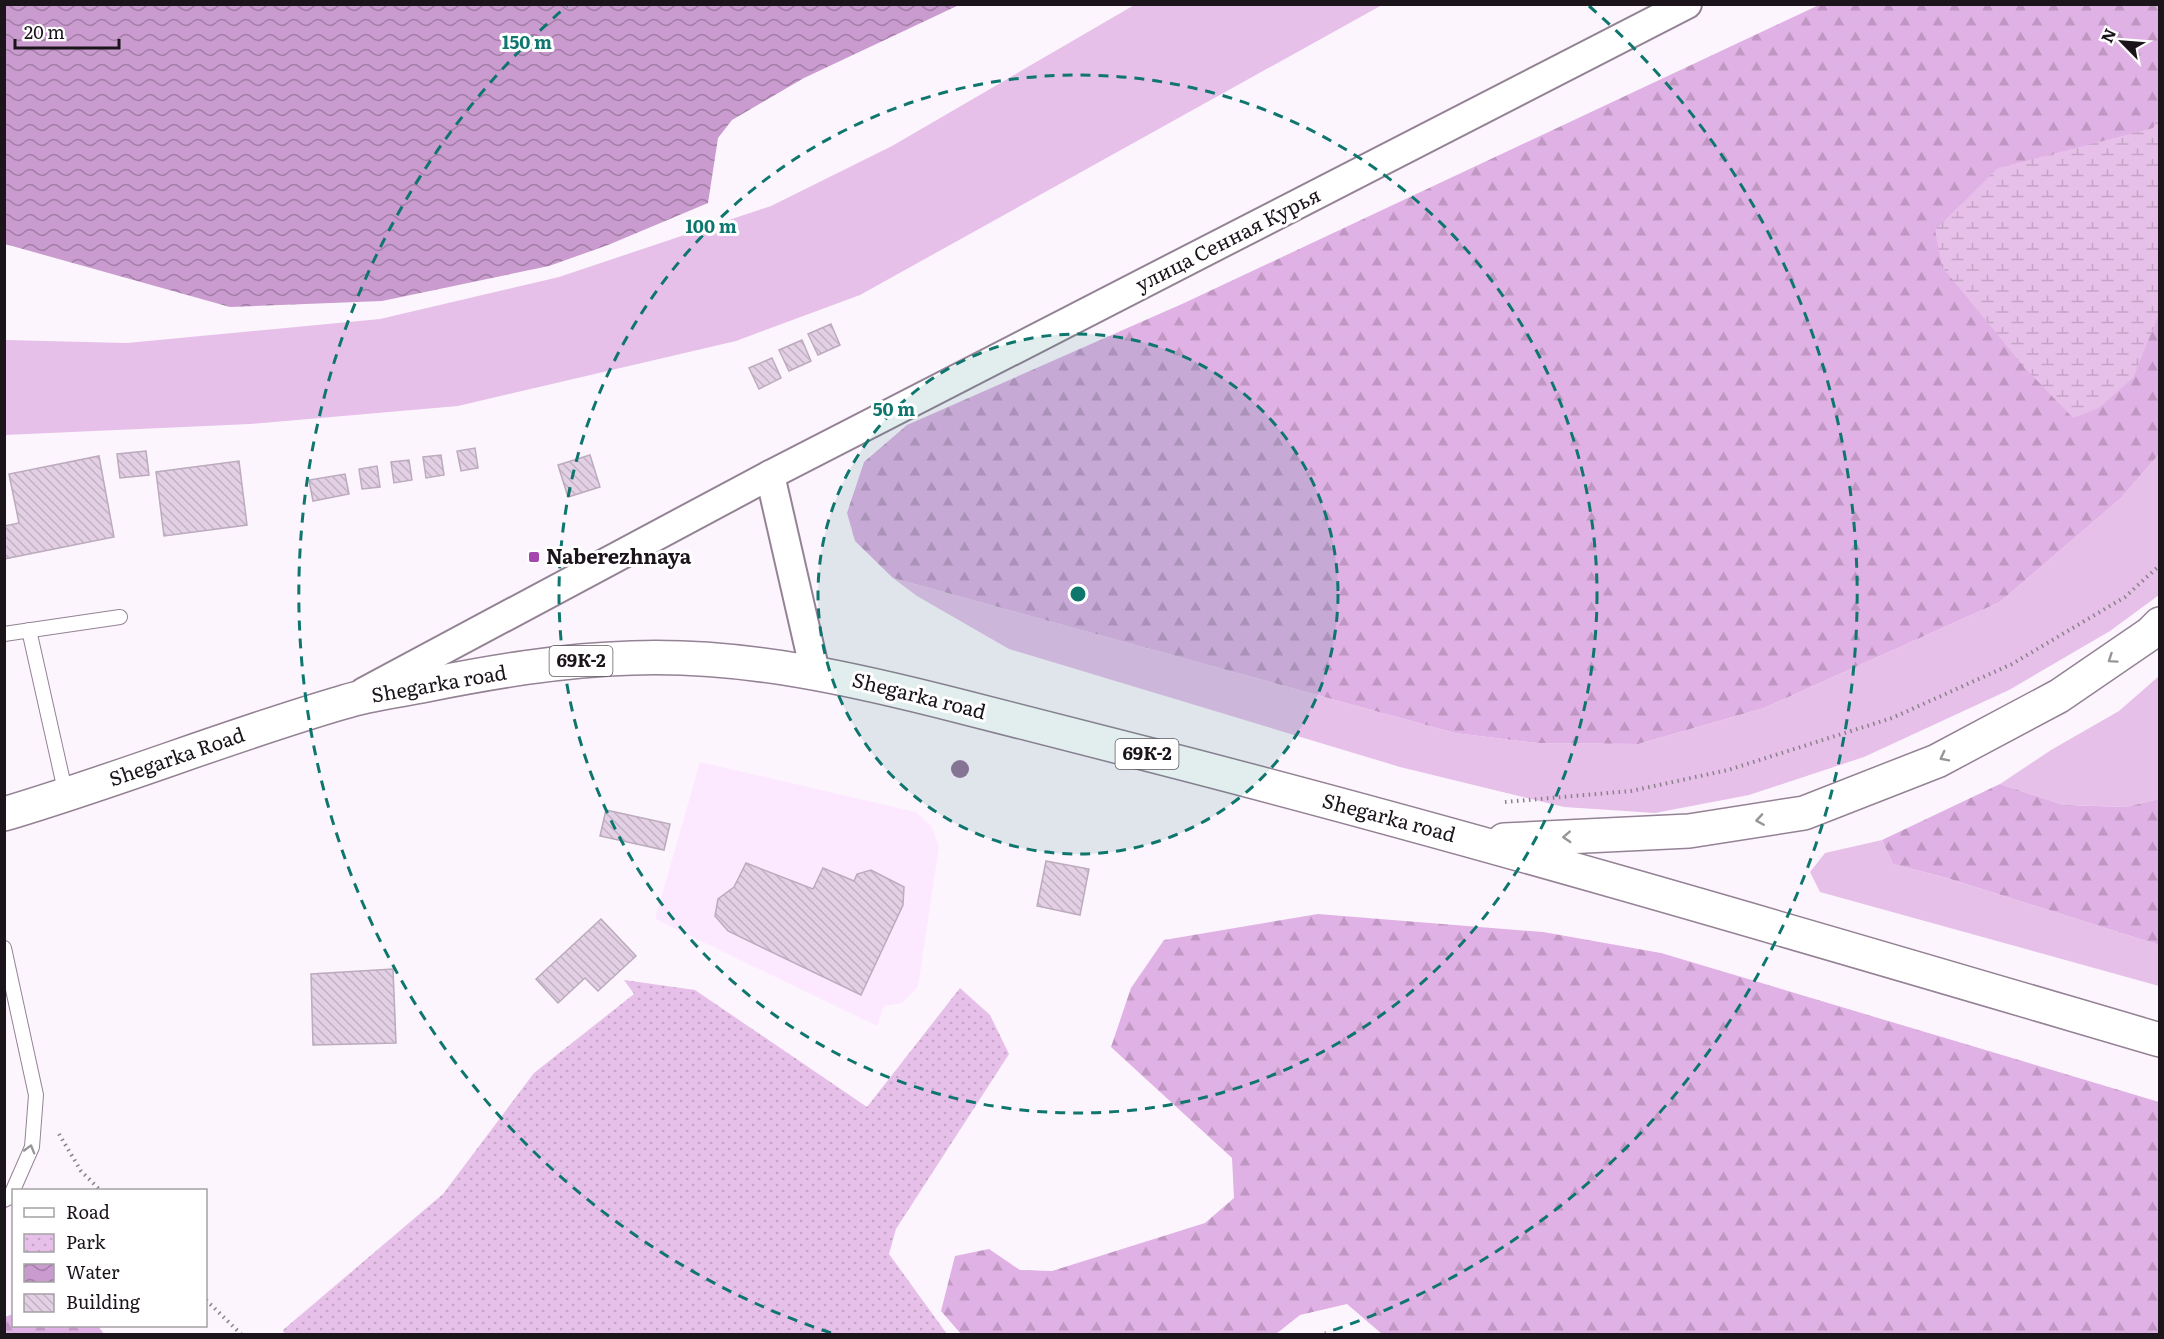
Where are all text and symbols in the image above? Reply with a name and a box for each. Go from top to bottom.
scale bar [15,12,118,50]
north arrow [2092,12,2152,72]
text: 20 m [24,18,65,45]
text: N [2094,24,2121,46]
text: 150 m [502,28,552,55]
street label: улица Сенная Курья [1129,179,1325,298]
text: 100 m [685,212,737,239]
text: 50 m [873,395,915,422]
place label: Naberezhnaya [546,540,692,570]
marker: Naberezhnaya [527,550,541,564]
centre of rings [1068,584,1088,604]
road number: 69К-2 [550,646,612,676]
one-way arrow [2108,652,2119,663]
street label: Shegarka road [369,655,509,709]
street label: Shegarka road [849,663,990,725]
street label: Shegarka Road [105,718,248,792]
road number: 69К-2 [1116,739,1178,769]
one-way arrow [1940,750,1951,761]
street label: Shegarka road [1320,784,1460,848]
one-way arrow [1756,813,1765,825]
one-way arrow [1562,831,1571,844]
one-way arrow [23,1144,35,1155]
legend [12,1189,207,1327]
text: Road [66,1198,110,1225]
text: Park [66,1228,107,1255]
text: Water [66,1258,120,1285]
text: Building [66,1288,141,1315]

